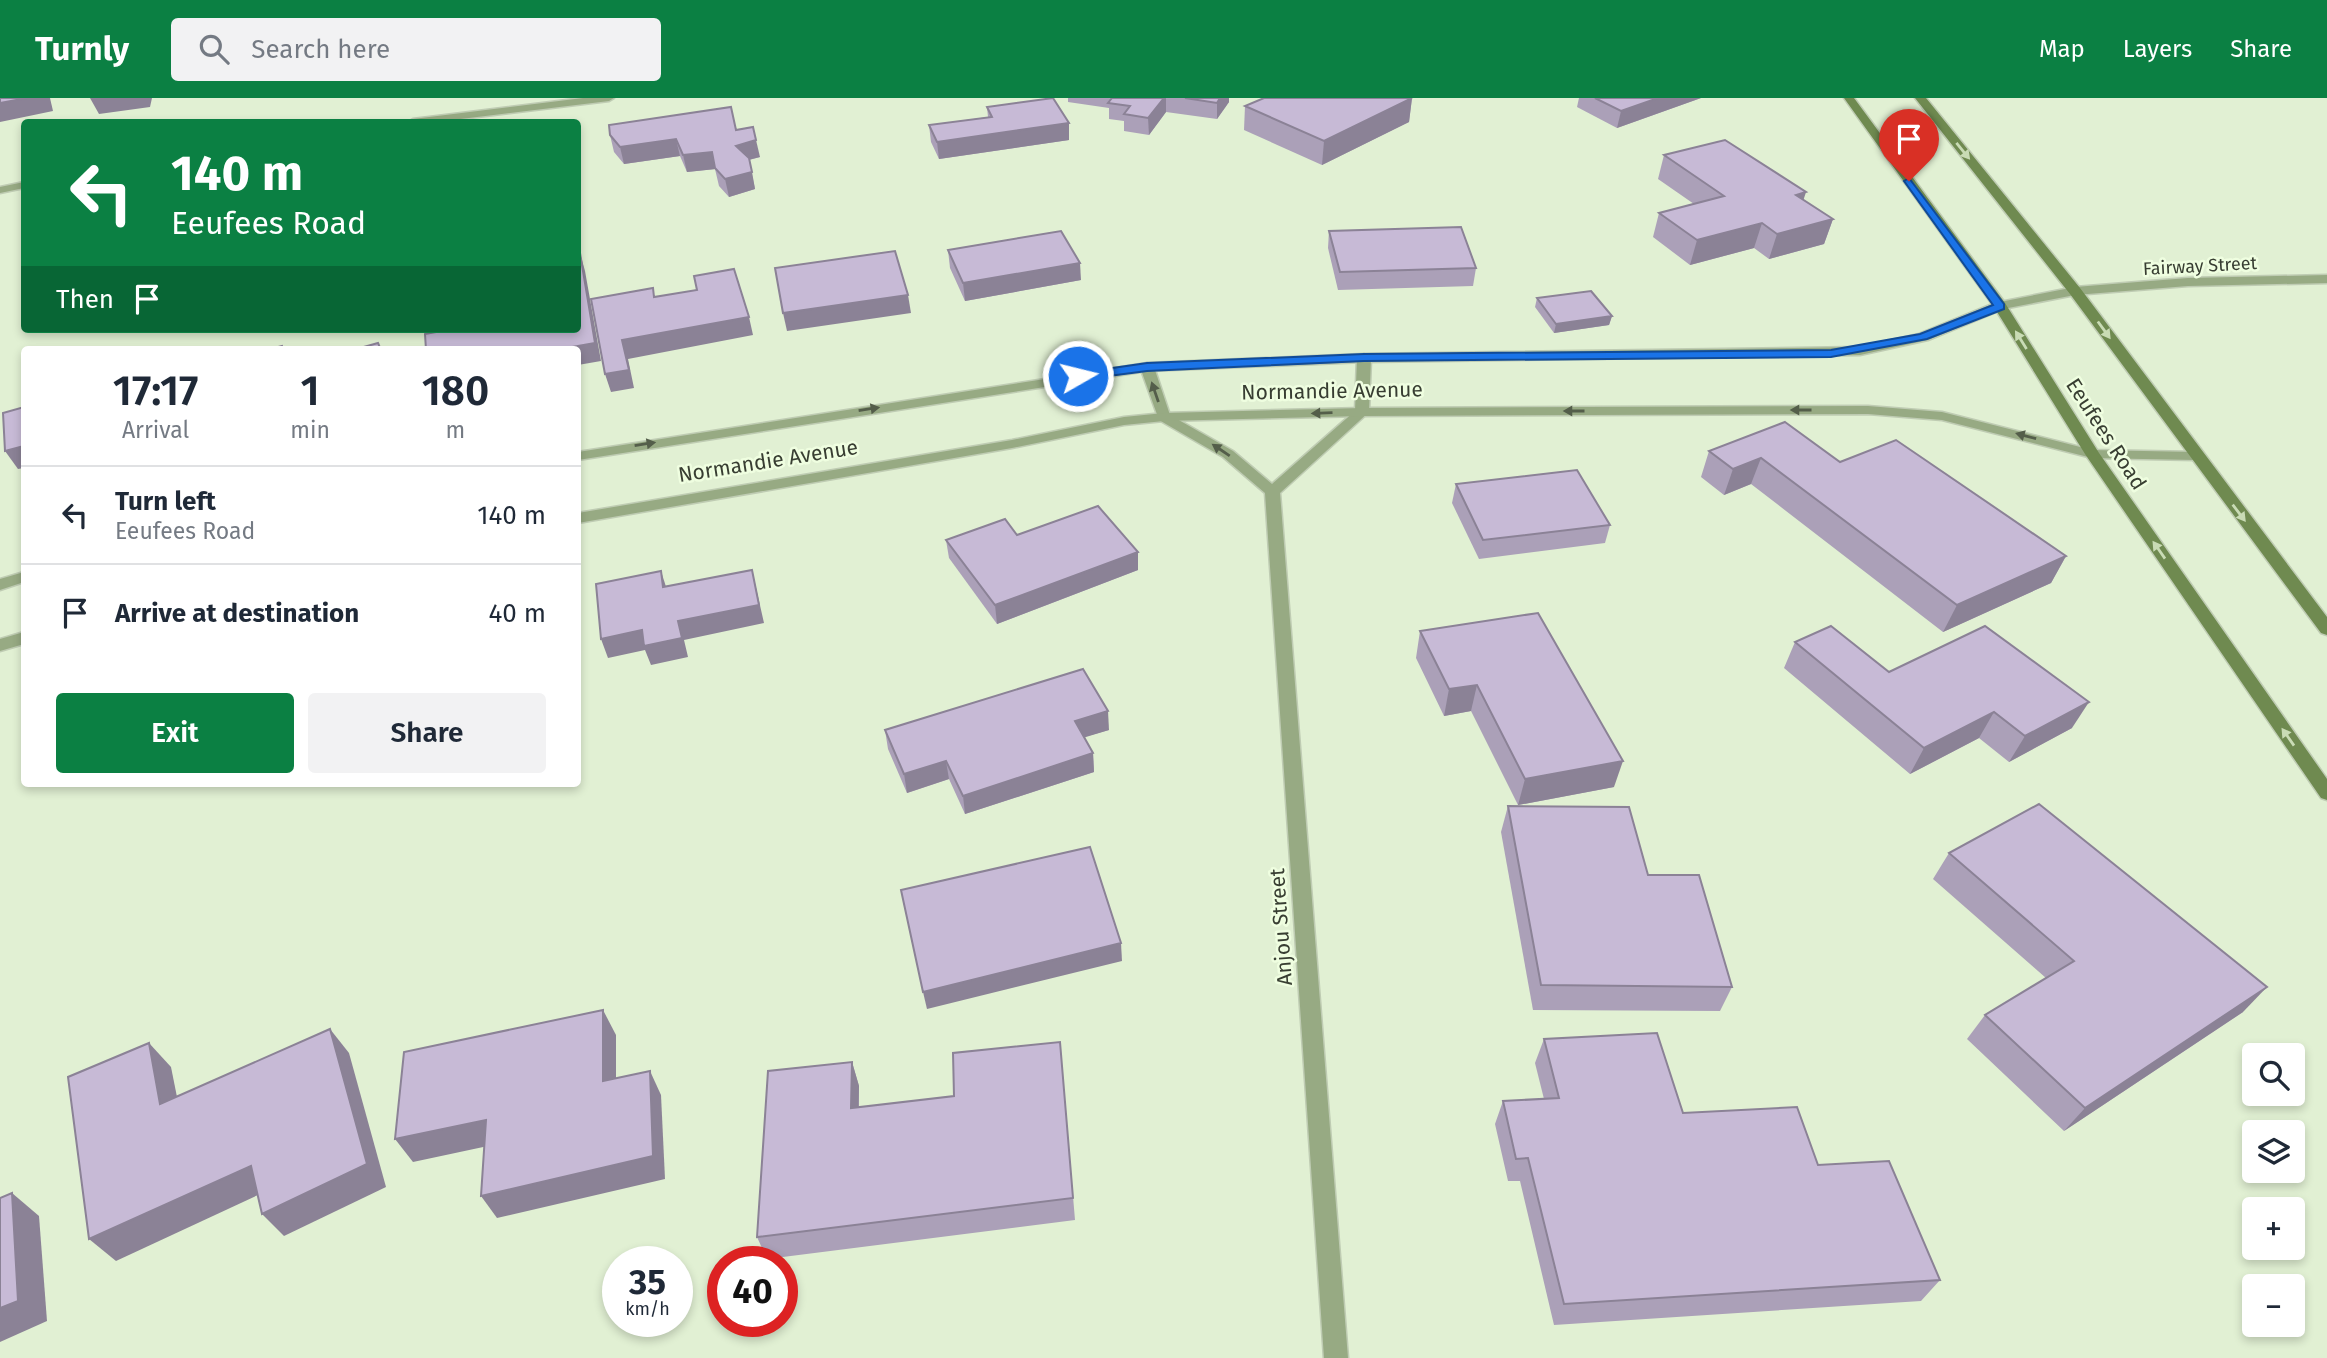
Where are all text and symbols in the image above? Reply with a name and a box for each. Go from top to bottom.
search box [171,18,661,81]
text: Turnly [35,29,129,69]
icon: search [195,30,233,68]
text: Search here [251,34,390,65]
text: Map [2039,35,2085,63]
text: Layers [2123,35,2192,63]
text: Share [2230,35,2292,63]
pin [1879,109,1939,181]
icon: arrive [1890,120,1928,158]
one-way arrow [1955,143,1970,160]
text: 140 m [171,144,303,203]
icon: left [56,147,147,238]
text: Eeufees Road [171,204,366,242]
street label: Fairway Street [2142,252,2258,280]
icon: arrive [128,280,166,318]
text: Then [56,284,114,315]
one-way arrow [2097,321,2111,339]
one-way arrow [2014,330,2027,349]
position arrow [1041,339,1115,413]
text: 17:17 [113,366,198,416]
text: 1 [301,366,320,416]
text: 180 [422,366,489,416]
street label: Eeufees Road [2060,373,2152,495]
street label: Normandie Avenue [1241,376,1423,406]
one-way arrow [1149,381,1160,402]
one-way arrow [858,403,880,414]
one-way arrow [1790,404,1812,416]
one-way arrow [1562,405,1584,417]
one-way arrow [1310,407,1332,418]
text: Arrival [122,416,189,444]
text: min [290,416,330,444]
text: m [446,416,465,444]
one-way arrow [2015,430,2037,441]
street label: Normandie Avenue [676,434,860,488]
one-way arrow [634,438,656,449]
one-way arrow [1212,443,1230,457]
text: Turn left [115,486,216,517]
icon: left [56,496,94,534]
text: 140 m [477,500,546,531]
one-way arrow [2231,504,2245,522]
text: Eeufees Road [115,517,255,545]
one-way arrow [2152,541,2166,559]
icon: arrive [56,594,94,632]
text: Arrive at destination [115,598,359,629]
text: 40 m [488,598,546,629]
button: Exit [56,693,294,773]
button: Share [308,693,546,773]
one-way arrow [2281,728,2295,746]
street label: Anjou Street [1264,867,1298,986]
map controls [2242,1043,2305,1337]
button: search [2242,1043,2305,1106]
button: layers [2242,1120,2305,1183]
button: + [2242,1197,2305,1260]
speed limit sign: 40 [707,1246,798,1337]
text: 35 [629,1261,666,1303]
button: − [2242,1274,2305,1337]
text: km/h [625,1298,670,1320]

